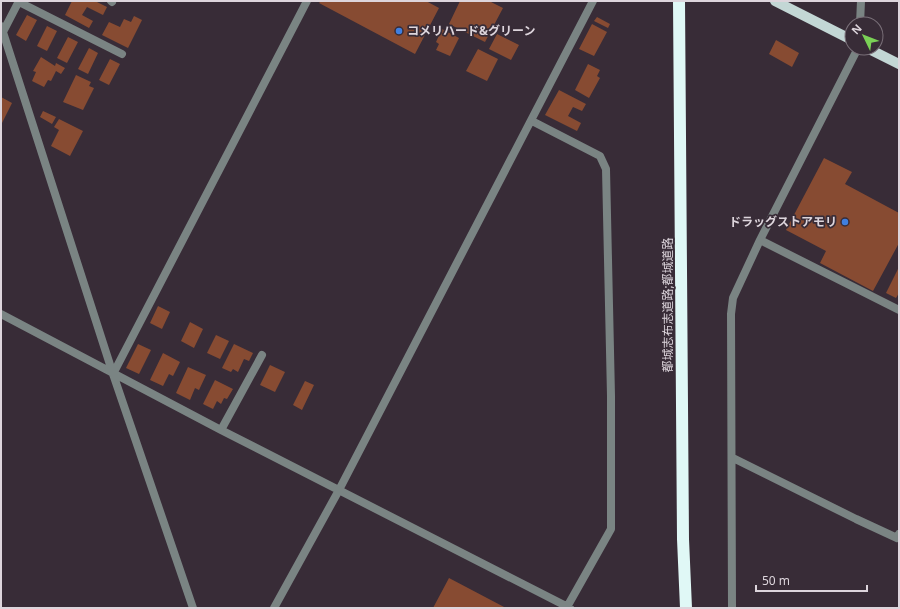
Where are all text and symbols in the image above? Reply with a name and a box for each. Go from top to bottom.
north arrow [844,16,884,56]
text: N [848,20,865,37]
place label: コメリハード&グリーン [407,22,535,39]
marker: コメリハード&グリーン [394,26,404,36]
place label: ドラッグストアモリ [729,213,837,230]
marker: ドラッグストアモリ [840,217,850,227]
street label: 都城志布志道路;都城道路 [659,237,676,373]
scale bar [756,567,867,593]
text: 50 m [762,572,790,589]

